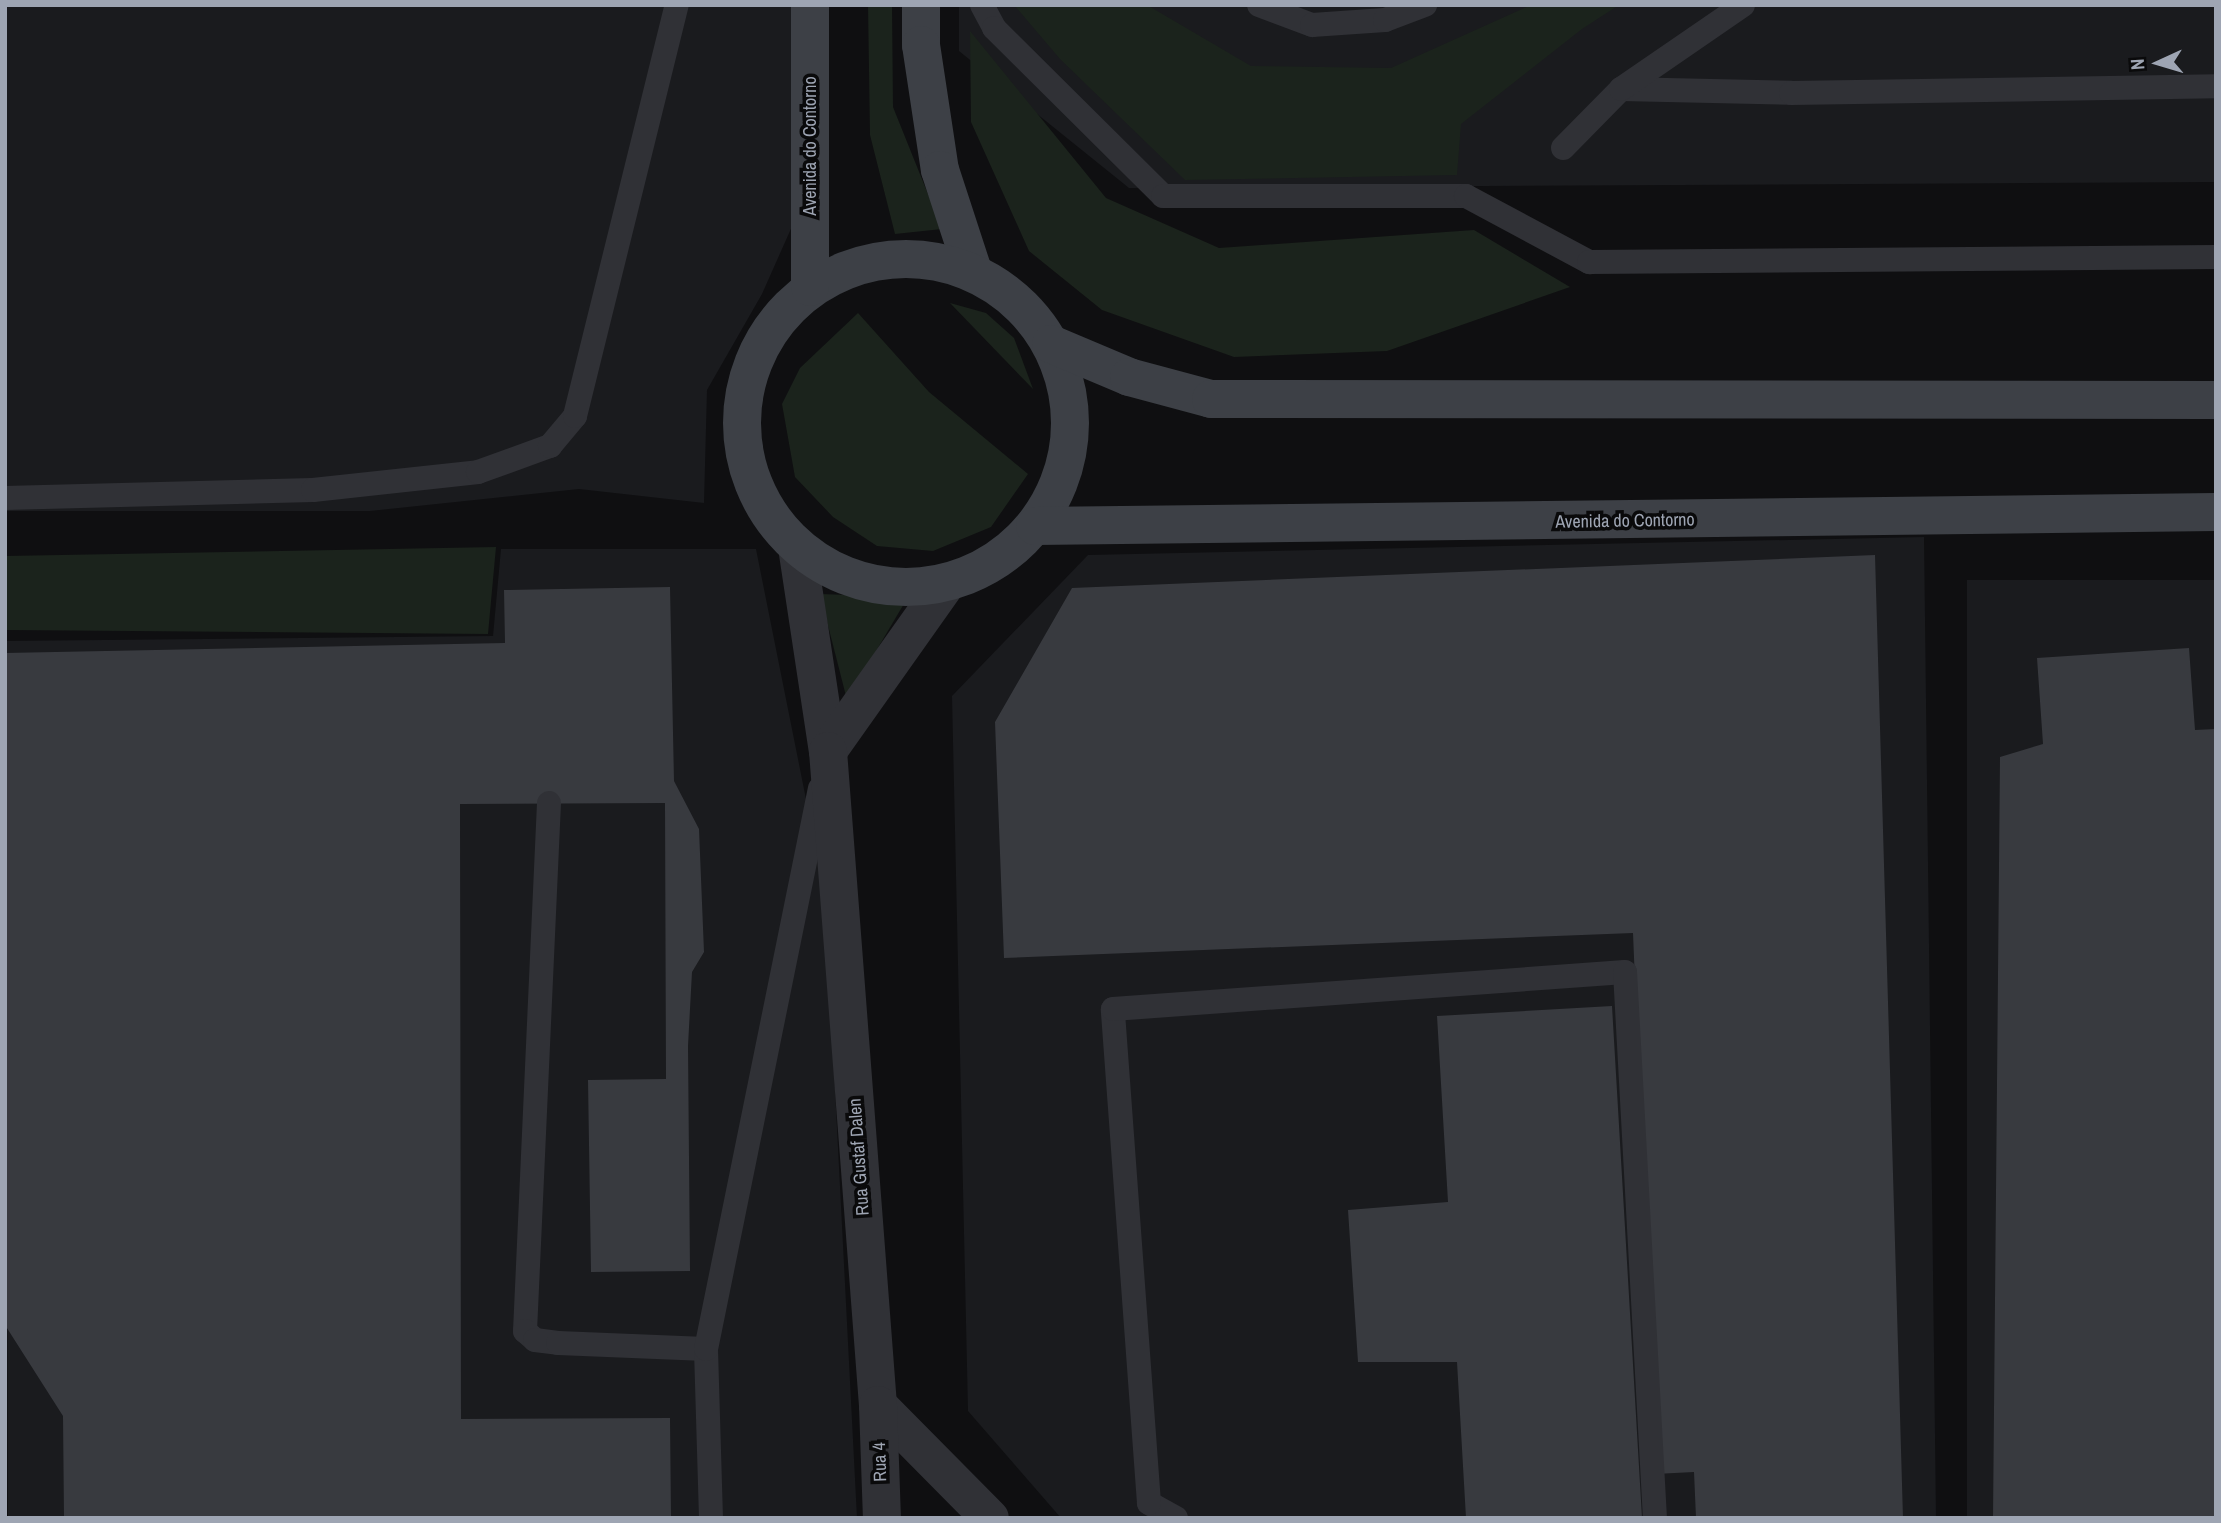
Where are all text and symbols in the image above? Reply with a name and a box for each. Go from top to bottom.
north arrow [2123,28,2193,98]
text: N [2124,58,2150,71]
street label: Avenida do Contorno [799,76,821,216]
street label: Avenida do Contorno [1555,509,1695,533]
street label: Rua Gustaf Dalen [844,1098,874,1216]
street label: Rua 4 [869,1442,891,1482]

